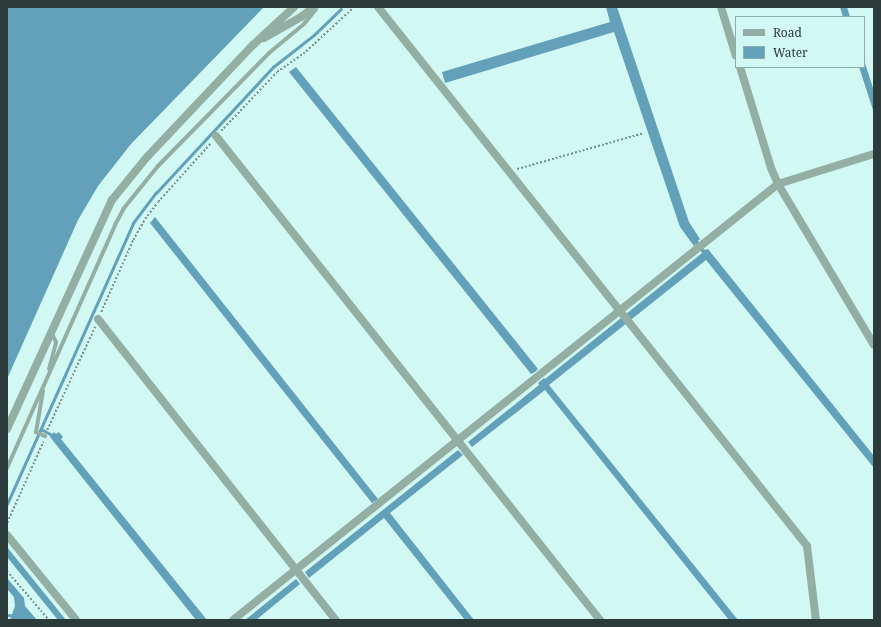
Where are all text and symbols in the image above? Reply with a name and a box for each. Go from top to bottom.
legend [735,16,865,68]
text: Road [773,24,802,41]
text: Water [773,44,808,61]

